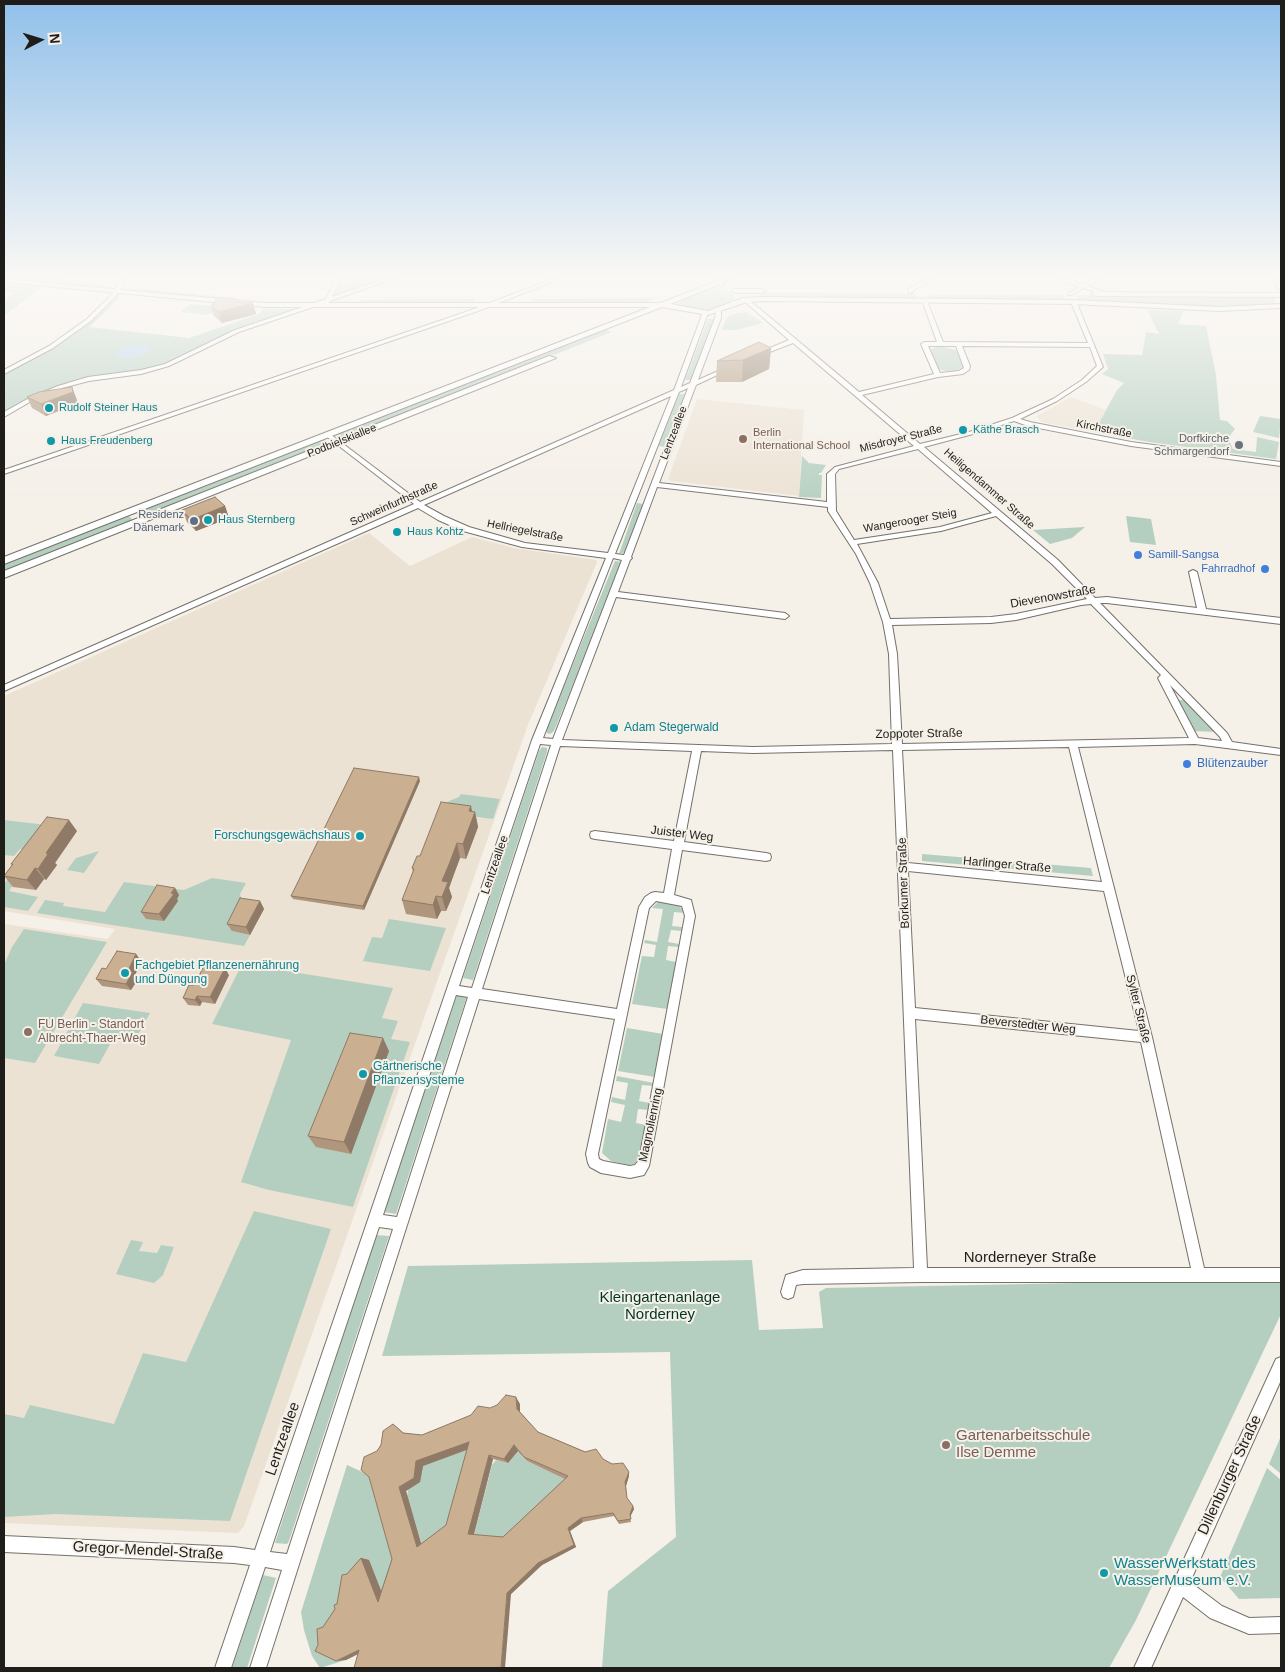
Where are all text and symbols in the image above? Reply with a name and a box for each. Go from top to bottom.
north arrow [15,15,65,65]
text: N [47,33,63,44]
place label: Rudolf Steiner Haus [59,401,157,415]
marker: Rudolf Steiner Haus [43,402,55,414]
street label: Lentzeallee [658,404,690,462]
street label: Kirchstraße [1075,417,1133,441]
street label: Podbielskiallee [306,421,378,461]
street label: Misdroyer Straße [858,422,944,456]
place label: Käthe Brasch [973,423,1039,437]
marker: Käthe Brasch [957,424,969,436]
place label: Berlin International School [753,426,850,452]
place label: Dorfkirche Schmargendorf [1154,432,1229,458]
marker: Berlin International School [737,433,749,445]
place label: Haus Freudenberg [61,434,153,448]
marker: Haus Freudenberg [45,435,57,447]
marker: Dorfkirche Schmargendorf [1233,439,1245,451]
street label: Heiligendammer Straße [941,446,1037,532]
street label: Schweinfurthstraße [348,479,440,529]
street label: Wangerooger Steig [862,506,958,536]
place label: Residenz Dänemark [133,508,184,534]
place label: Haus Sternberg [218,513,295,527]
marker: Haus Sternberg [202,514,214,526]
marker: Residenz Dänemark [188,515,200,527]
street label: Hellriegelstraße [486,517,564,545]
place label: Haus Kohtz [407,525,464,539]
marker: Haus Kohtz [391,526,403,538]
place label: Samill-Sangsa [1148,548,1219,562]
marker: Samill-Sangsa [1132,549,1144,561]
place label: Fahrradhof [1201,562,1255,576]
marker: Fahrradhof [1259,563,1271,575]
street label: Dievenowstraße [1009,582,1097,612]
place label: Adam Stegerwald [624,721,719,735]
marker: Adam Stegerwald [608,722,620,734]
street label: Zoppoter Straße [875,726,963,742]
place label: Blütenzauber [1197,757,1268,771]
marker: Blütenzauber [1181,758,1193,770]
street label: Juister Weg [650,823,714,845]
place label: Forschungsgewächshaus [214,829,350,843]
marker: Forschungsgewächshaus [354,830,366,842]
street label: Lentzeallee [478,834,512,896]
street label: Borkumer Straße [895,837,913,929]
street label: Harlinger Straße [963,854,1051,876]
place label: Fachgebiet Pflanzenernährung und Düngung [135,959,299,987]
marker: Fachgebiet Pflanzenernährung und Düngung [119,967,131,979]
street label: Sylter Straße [1123,973,1153,1045]
street label: Beverstedter Weg [980,1013,1076,1037]
place label: FU Berlin - Standort Albrecht-Thaer-Weg [38,1018,146,1046]
marker: FU Berlin - Standort Albrecht-Thaer-Weg [22,1026,34,1038]
place label: Gärtnerische Pflanzensysteme [373,1060,464,1088]
marker: Gärtnerische Pflanzensysteme [357,1068,369,1080]
street label: Magnolienring [636,1087,666,1163]
street label: Norderneyer Straße [964,1249,1096,1267]
park label: Kleingartenanlage Norderney [600,1289,720,1324]
street label: Lentzeallee [262,1400,304,1478]
street label: Dillenburger Straße [1194,1412,1266,1538]
place label: Gartenarbeitsschule Ilse Demme [956,1427,1090,1462]
marker: Gartenarbeitsschule Ilse Demme [940,1439,952,1451]
street label: Gregor-Mendel-Straße [72,1538,224,1564]
place label: WasserWerkstatt des WasserMuseum e.V. [1114,1555,1256,1590]
marker: WasserWerkstatt des WasserMuseum e.V. [1098,1567,1110,1579]

